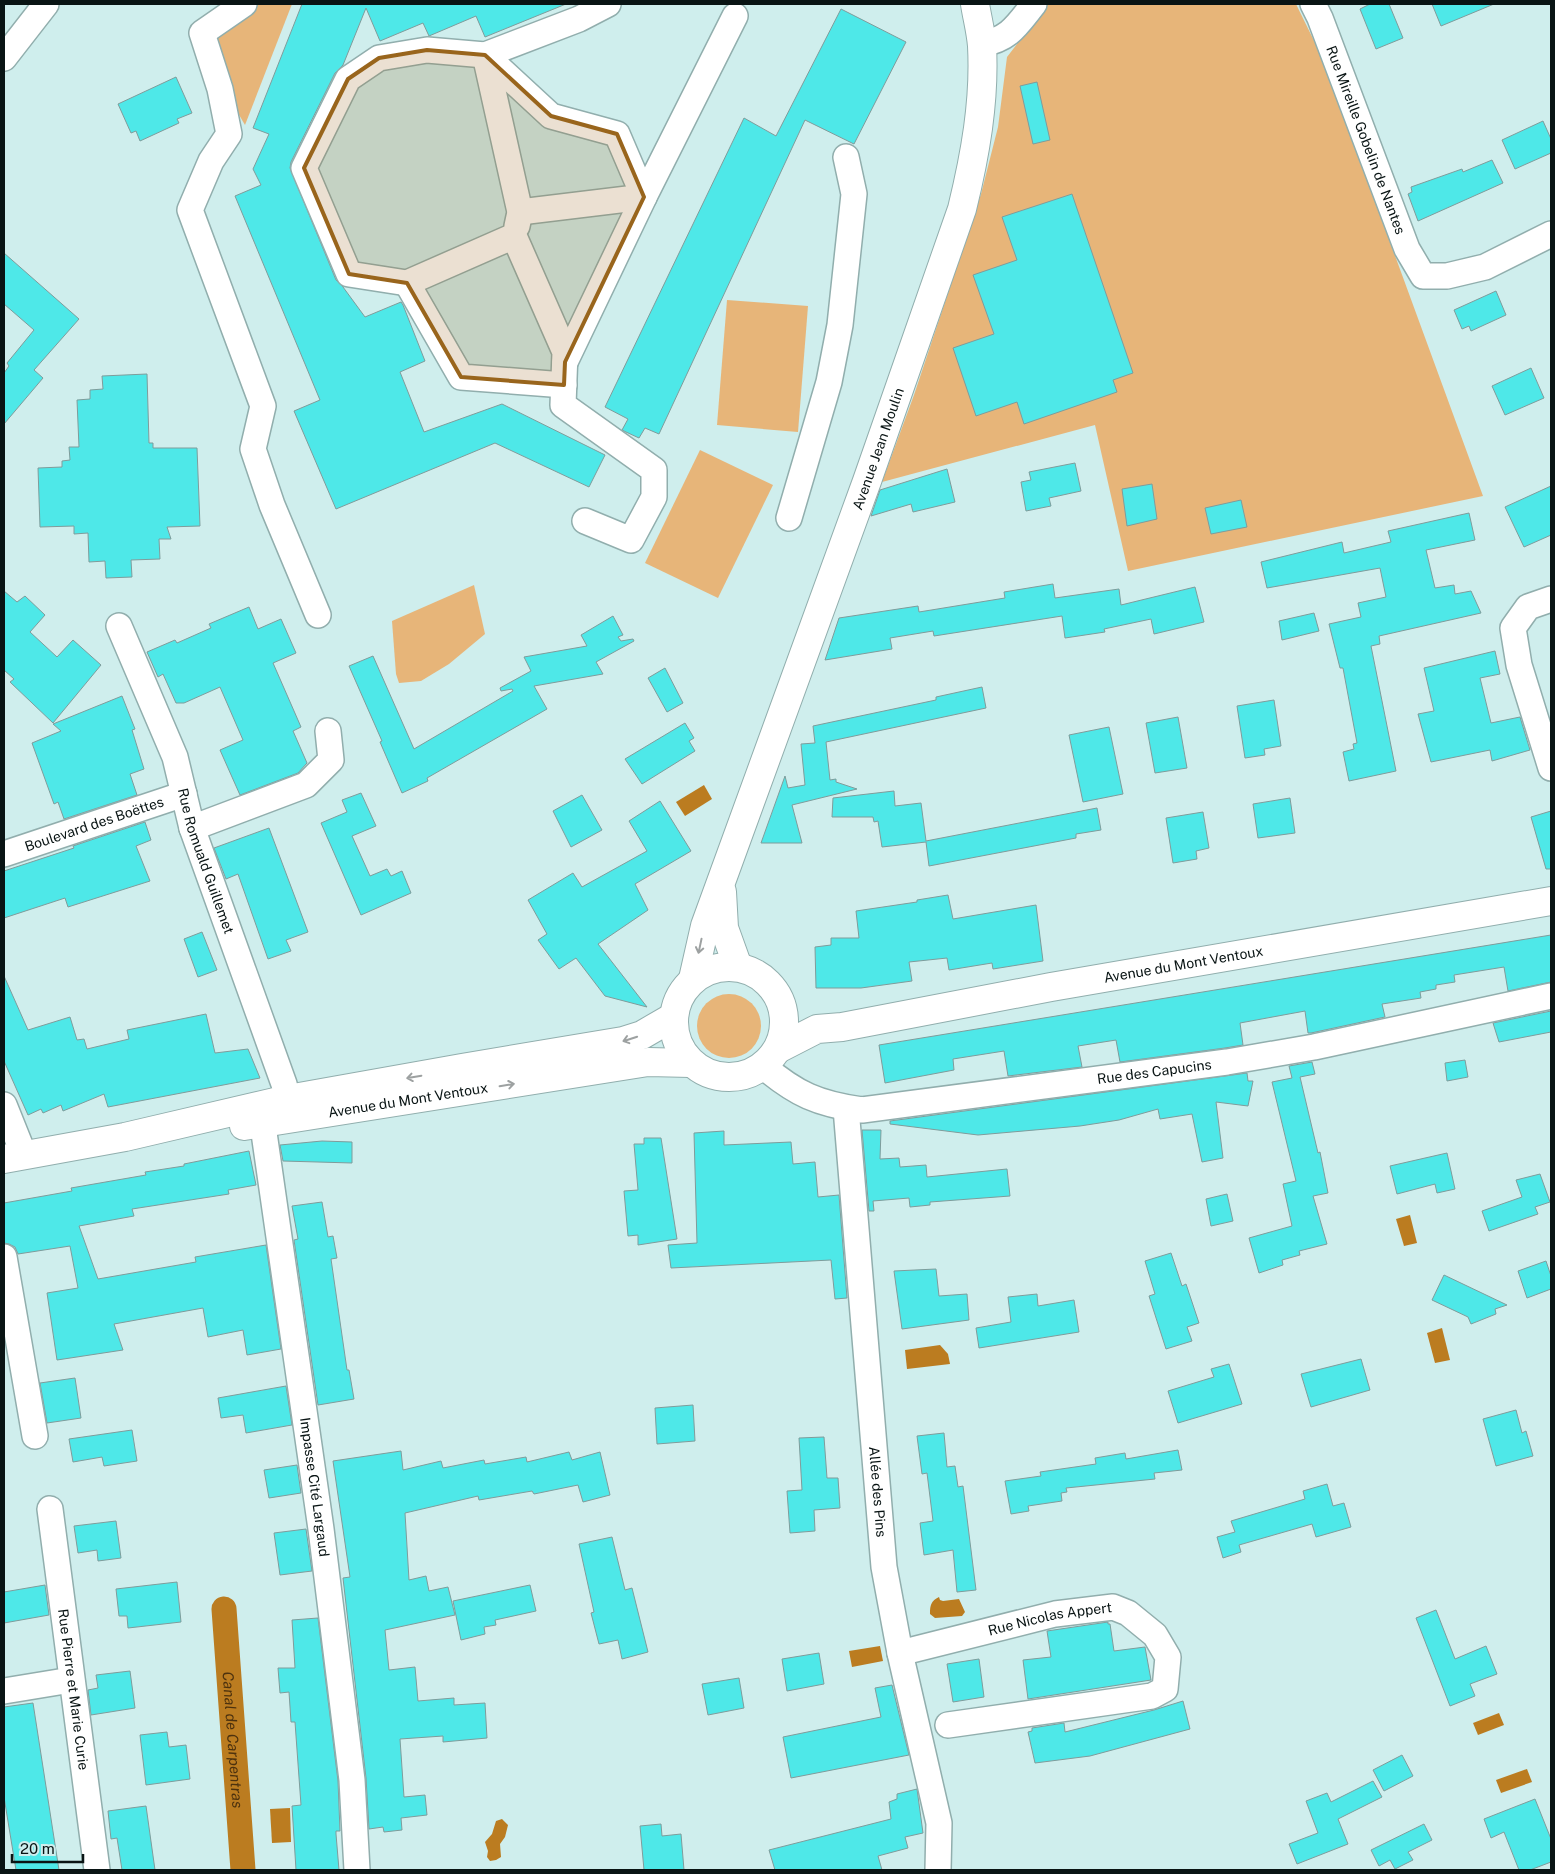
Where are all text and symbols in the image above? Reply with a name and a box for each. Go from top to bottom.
street label: Rue Mireille Gobelin de Nantes [1323,43,1409,236]
street label: Avenue Jean Moulin [849,386,907,512]
street label: Rue Romuald Guillemet [175,786,237,936]
street label: Boulevard des Boëttes [23,793,166,855]
one-way arrow [695,937,705,953]
street label: Avenue du Mont Ventoux [1102,943,1264,986]
one-way arrow [623,1035,639,1044]
street label: Rue des Capucins [1096,1056,1212,1087]
one-way arrow [407,1072,423,1082]
street label: Avenue du Mont Ventoux [327,1079,489,1121]
one-way arrow [499,1080,515,1090]
street label: Impasse Cité Largaud [297,1416,332,1558]
street label: Allée des Pins [866,1446,889,1538]
street label: Rue Nicolas Appert [986,1599,1113,1639]
street label: Rue Pierre et Marie Curie [55,1608,92,1771]
water label: Canal de Carpentras [220,1671,247,1809]
scale bar [12,1832,84,1864]
text: 20 m [20,1840,55,1857]

